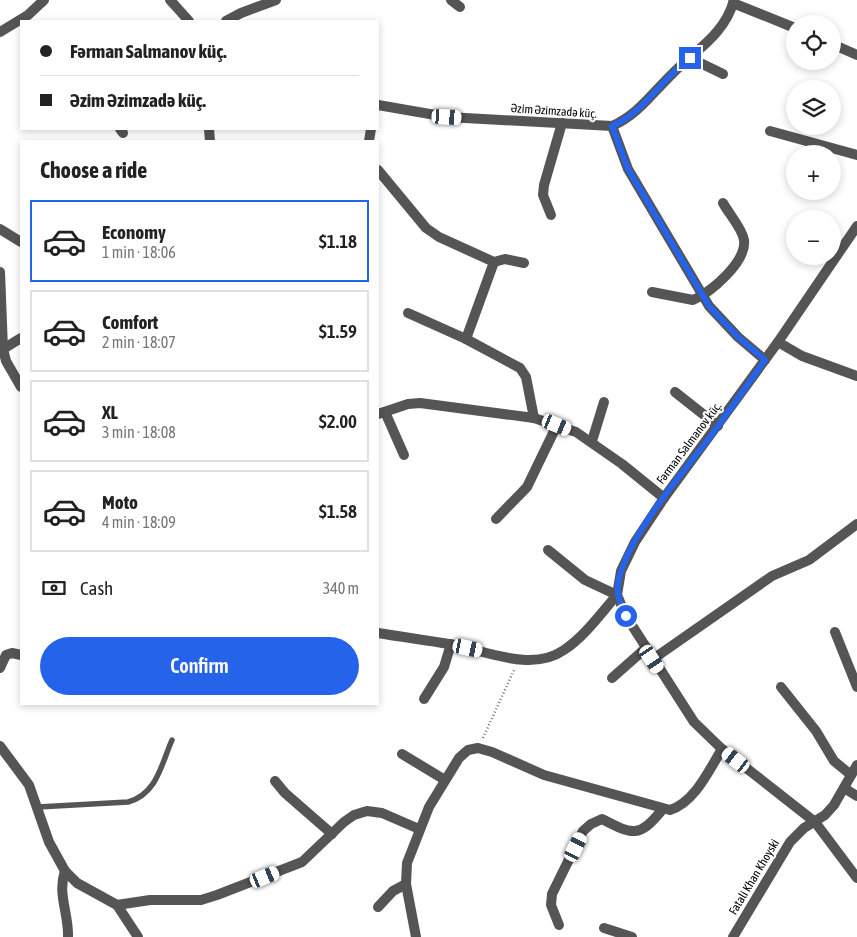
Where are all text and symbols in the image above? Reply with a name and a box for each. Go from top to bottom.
map controls [786,15,841,265]
button: locate [786,15,841,70]
text: Fərman Salmanov küç. [70,40,227,62]
route end [679,47,701,69]
button: layers [786,80,841,135]
text: Əzim Əzimzadə küç. [70,89,206,111]
street label: Əzim Əzimzadə küç. [511,101,597,121]
car [431,109,462,125]
button: + [786,145,841,200]
text: Choose a ride [40,157,147,183]
button: − [786,210,841,265]
icon: car [42,219,87,264]
text: Economy [102,221,166,243]
text: $1.18 [319,230,357,252]
text: 1 min · 18:06 [102,243,176,261]
icon: car [42,309,87,354]
text: Comfort [102,311,158,333]
text: $1.59 [319,320,357,342]
text: 2 min · 18:07 [102,333,176,351]
icon: car [42,399,87,444]
street label: Fərman Salmanov küç. [654,399,724,487]
text: XL [102,401,118,423]
text: $2.00 [319,410,357,432]
car [540,412,573,438]
text: 3 min · 18:08 [102,423,176,441]
icon: car [42,489,87,534]
text: Moto [102,491,138,513]
text: $1.58 [319,500,357,522]
text: 4 min · 18:09 [102,513,176,531]
icon: cash [40,574,68,602]
text: Cash [80,577,113,599]
text: 340 m [323,579,359,597]
route start [615,605,637,627]
button: Confirm [40,637,359,695]
car [451,638,484,658]
car [637,642,666,676]
car [719,745,752,775]
car [562,830,589,864]
street label: Fatali Khan Khoyski [726,837,782,917]
car [248,864,281,890]

